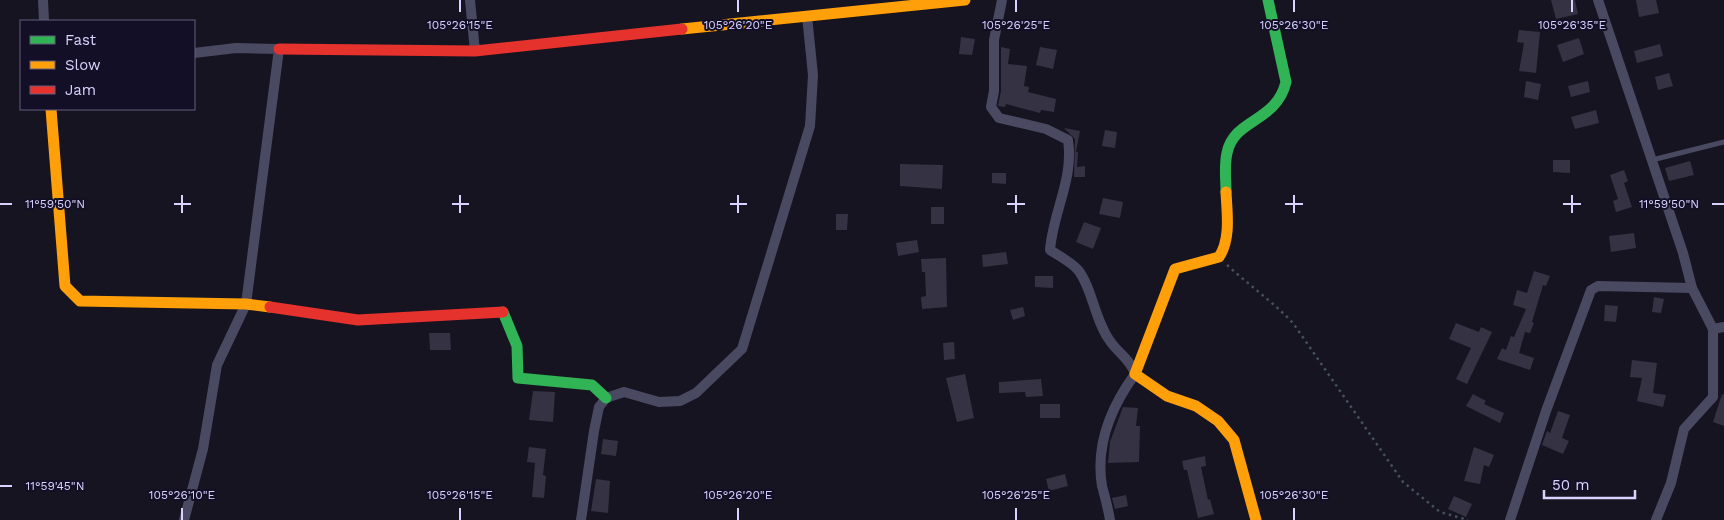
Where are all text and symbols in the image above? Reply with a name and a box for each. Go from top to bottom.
text: 105°26'15"E [427,18,493,32]
text: 105°26'20"E [704,18,773,32]
text: 105°26'25"E [982,18,1050,32]
text: 105°26'30"E [1260,18,1329,32]
text: 105°26'35"E [1538,18,1606,32]
legend [20,20,195,110]
text: Fast [65,31,97,49]
text: Slow [65,56,101,74]
text: Jam [65,81,96,99]
text: 11°59'50"N [25,197,85,211]
text: 11°59'50"N [1639,197,1699,211]
scale bar [1544,468,1635,500]
text: 50 m [1552,476,1589,494]
text: 11°59'45"N [26,479,84,493]
text: 105°26'10"E [149,488,216,502]
text: 105°26'15"E [427,488,493,502]
text: 105°26'20"E [704,488,773,502]
text: 105°26'25"E [982,488,1050,502]
text: 105°26'30"E [1260,488,1329,502]

